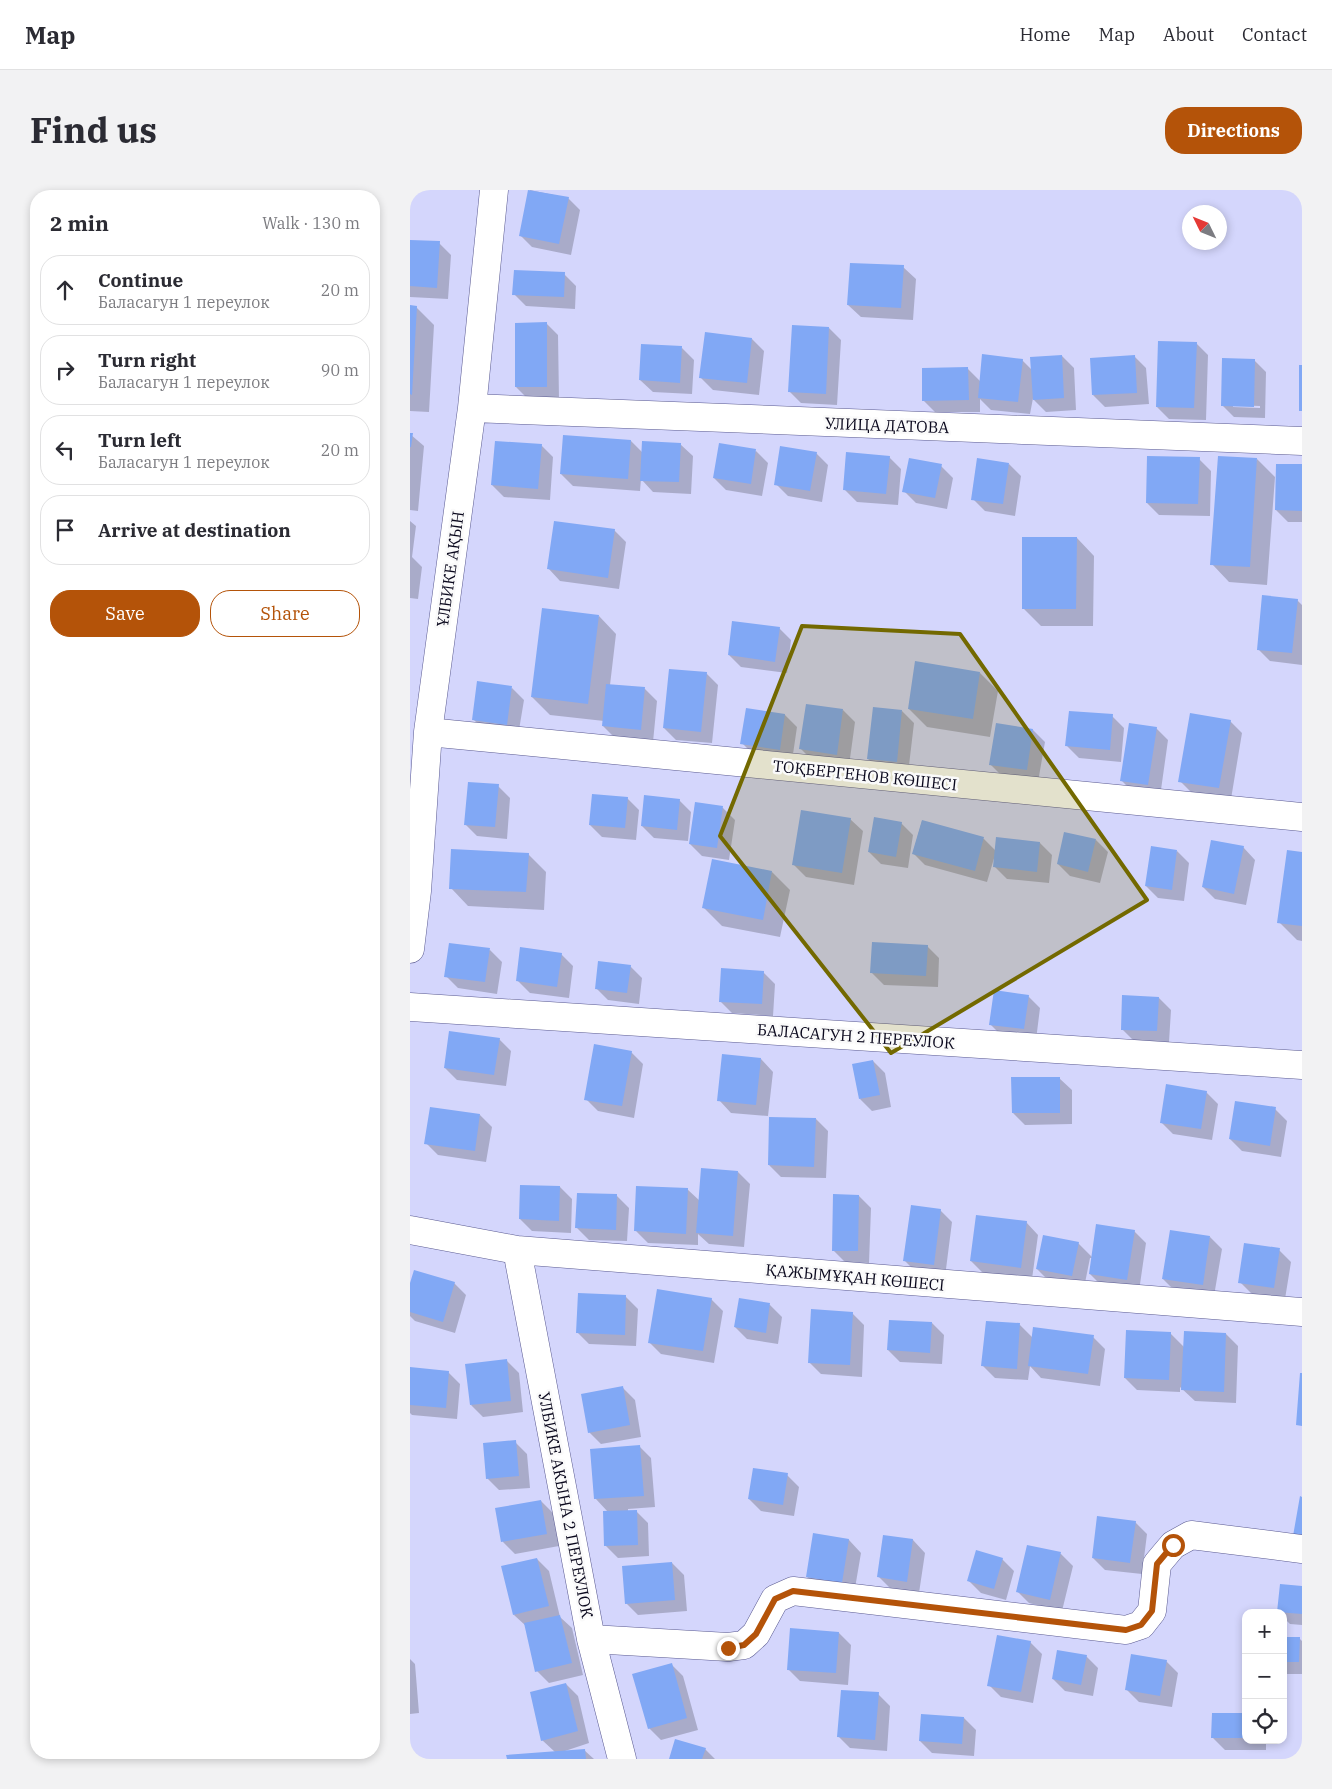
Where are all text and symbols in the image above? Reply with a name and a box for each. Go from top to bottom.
text: Map [25,19,75,51]
text: Home [1019,23,1071,46]
text: Map [1099,23,1135,46]
text: About [1163,23,1214,46]
text: Contact [1242,23,1307,46]
text: Find us [30,107,157,153]
button: Directions [1165,107,1302,154]
north arrow [1182,205,1227,250]
text: 2 min [50,209,109,237]
text: Walk · 130 m [262,213,360,233]
text: Continue [98,268,183,292]
icon: ahead [51,276,79,304]
text: 20 m [321,280,359,300]
text: Баласагун 1 переулок [98,292,270,312]
text: Turn right [98,348,196,372]
icon: right [51,356,79,384]
text: 90 m [321,360,359,380]
text: Баласагун 1 переулок [98,372,270,392]
street label: УЛИЦА ДАТОВА [825,413,949,437]
text: Turn left [98,428,181,452]
icon: left [51,436,79,464]
text: 20 m [321,440,359,460]
text: Баласагун 1 переулок [98,452,270,472]
street label: ҰЛБИКЕ АҚЫН [432,510,468,628]
icon: arrive [51,516,79,544]
text: Arrive at destination [98,518,291,542]
button: Save [50,590,200,637]
button: Share [210,590,360,637]
street label: ТОҚБЕРГЕНОВ КӨШЕСІ [772,755,958,795]
street label: БАЛАСАГУН 2 ПЕРЕУЛОК [757,1019,955,1053]
street label: ҚАЖЫМҰҚАН КӨШЕСІ [765,1259,945,1295]
street label: УЛБИКЕ АКЫНА 2 ПЕРЕУЛОК [534,1390,598,1620]
route start [1162,1534,1185,1557]
map controls [1242,1609,1287,1744]
button: + [1242,1609,1287,1654]
route end [717,1637,740,1660]
button: − [1242,1654,1287,1699]
button: locate [1242,1699,1287,1744]

